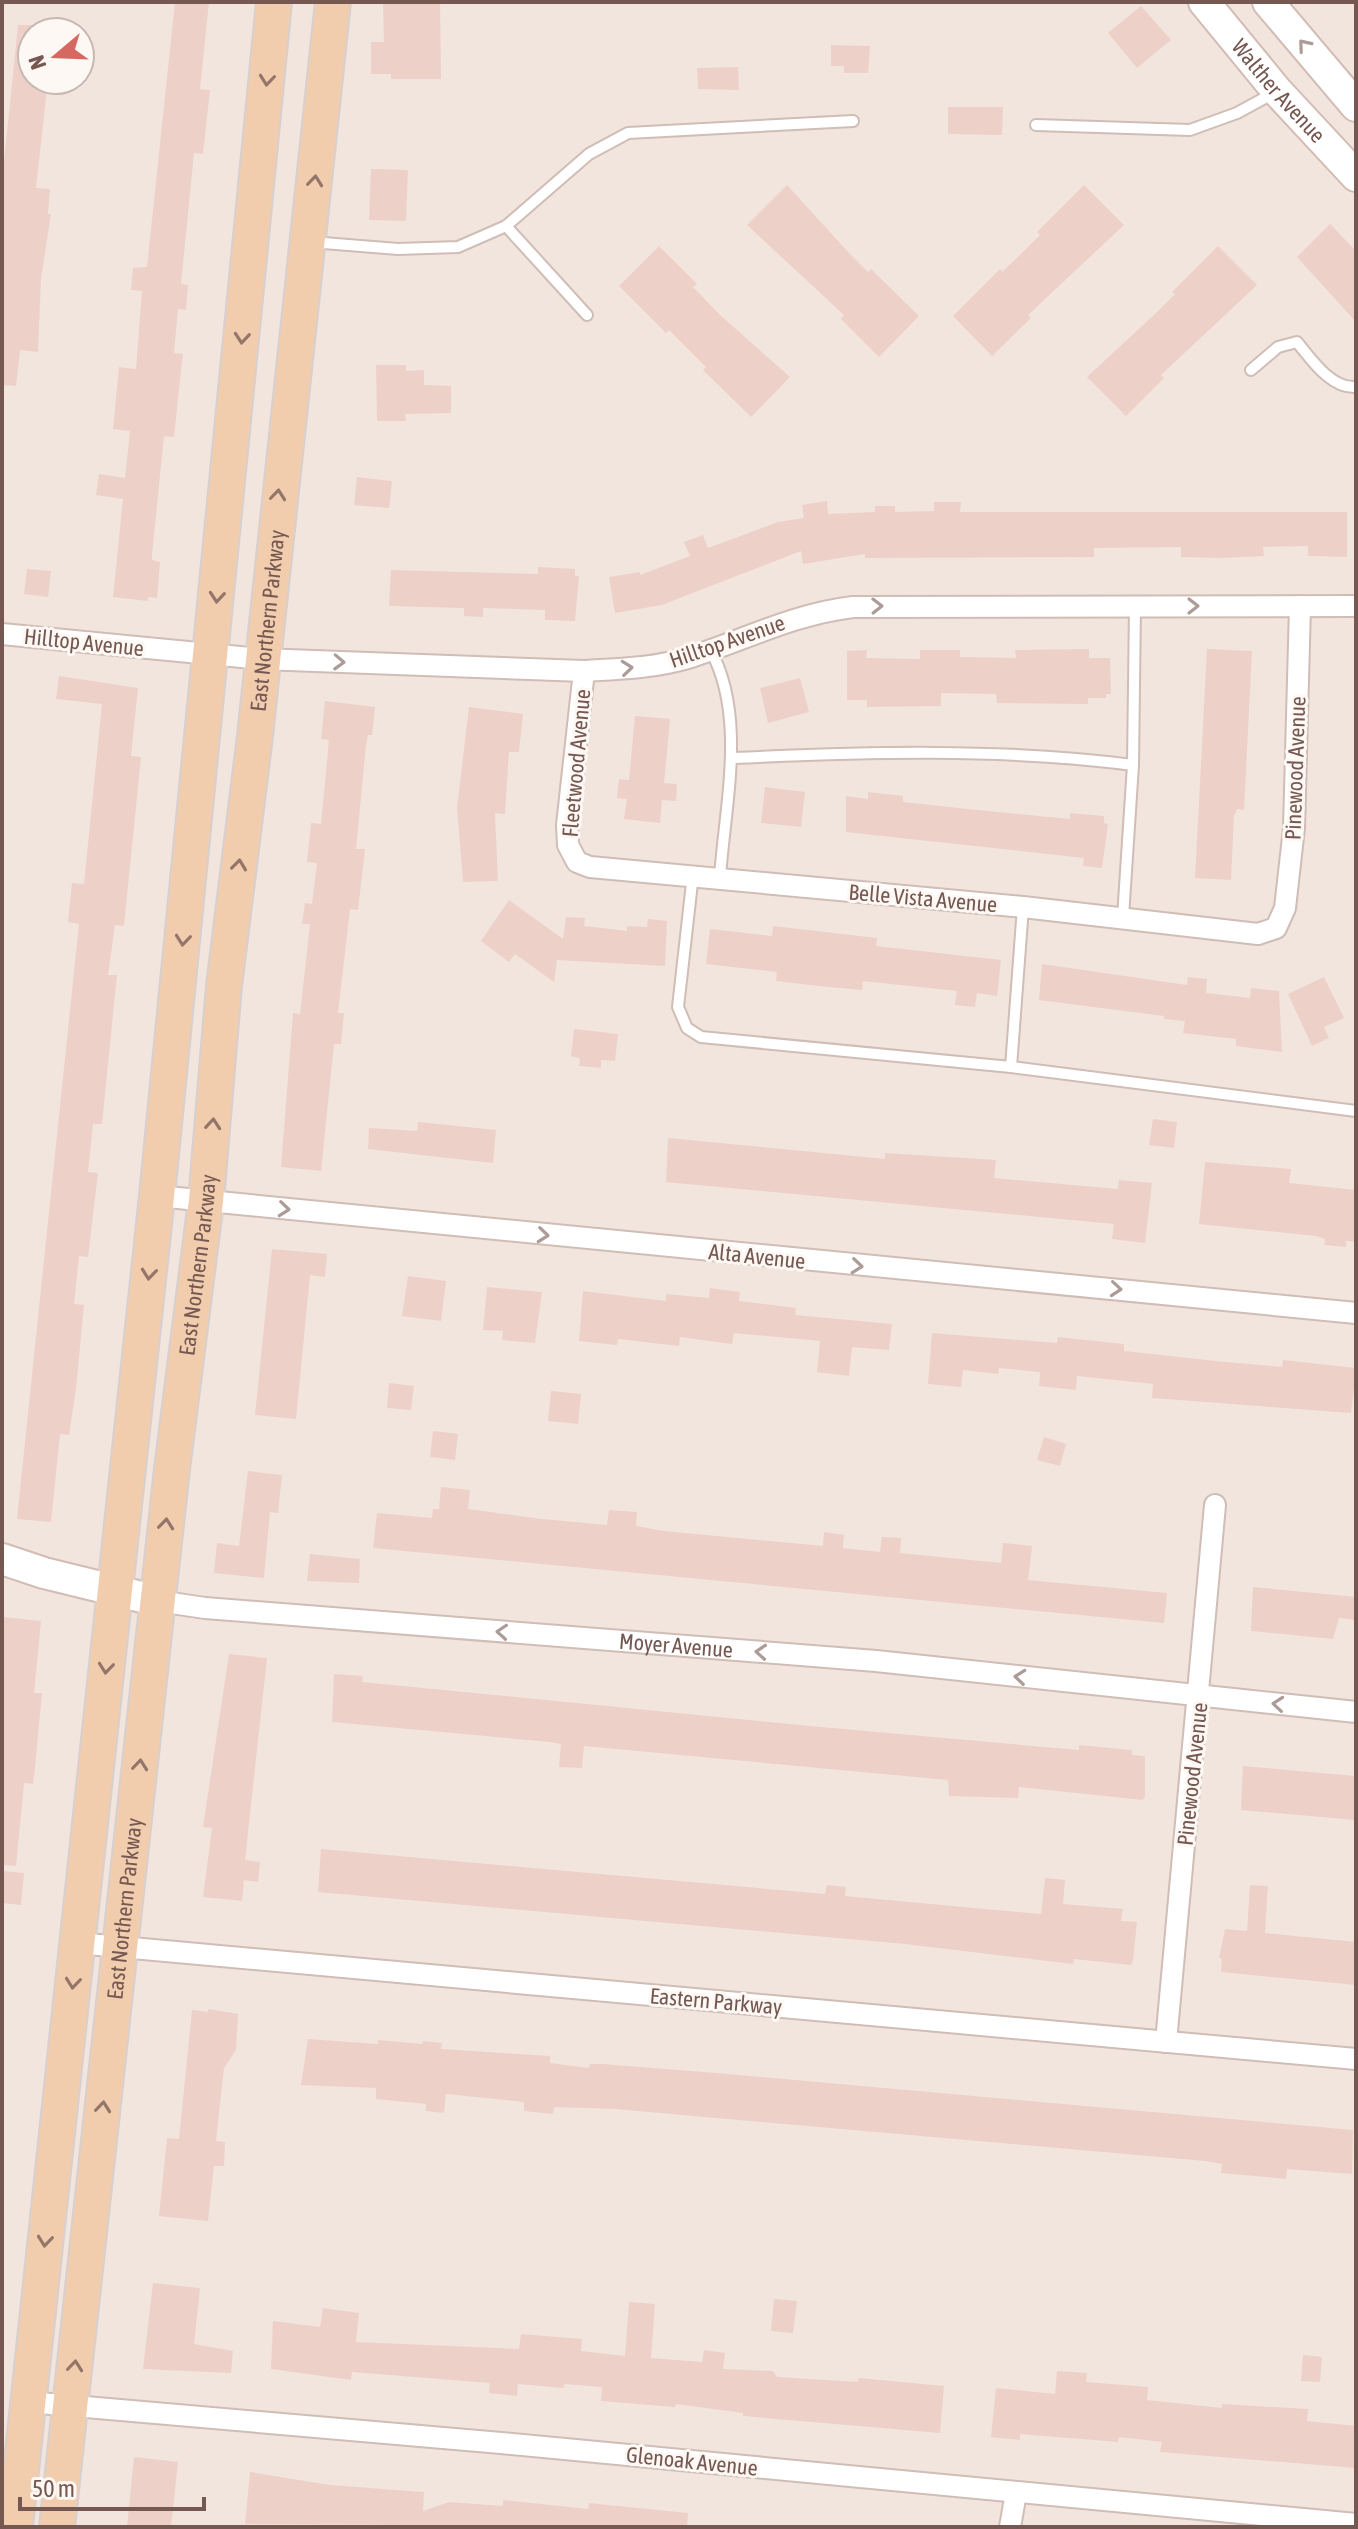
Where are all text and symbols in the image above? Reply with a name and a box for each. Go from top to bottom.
north arrow [16,16,96,96]
street label: Walther Avenue [1227,34,1331,148]
one-way arrow [1299,40,1314,54]
text: N [23,52,51,73]
one-way arrow [258,74,275,87]
one-way arrow [306,174,323,187]
one-way arrow [233,332,250,345]
one-way arrow [270,488,287,501]
street label: East Northern Parkway [245,529,290,713]
one-way arrow [209,591,226,604]
one-way arrow [871,597,884,615]
one-way arrow [1187,597,1200,615]
street label: Hilltop Avenue [666,609,788,673]
street label: Hilltop Avenue [23,623,145,661]
one-way arrow [333,653,346,670]
one-way arrow [621,660,634,677]
street label: Fleetwood Avenue [557,688,595,838]
street label: Pinewood Avenue [1279,696,1311,840]
one-way arrow [230,858,247,872]
street label: Belle Vista Avenue [848,879,998,917]
one-way arrow [175,934,192,947]
one-way arrow [204,1117,221,1130]
street label: East Northern Parkway [174,1173,221,1357]
one-way arrow [278,1201,291,1218]
one-way arrow [537,1227,550,1244]
street label: Alta Avenue [707,1238,807,1274]
one-way arrow [851,1257,864,1274]
one-way arrow [140,1268,157,1281]
one-way arrow [1110,1281,1123,1298]
one-way arrow [157,1517,174,1531]
one-way arrow [495,1624,508,1641]
street label: Moyer Avenue [618,1628,734,1663]
one-way arrow [754,1644,767,1661]
one-way arrow [98,1662,115,1675]
one-way arrow [1013,1669,1027,1686]
one-way arrow [1271,1696,1284,1713]
street label: Pinewood Avenue [1172,1701,1212,1847]
one-way arrow [131,1759,148,1772]
street label: East Northern Parkway [101,1816,147,2001]
one-way arrow [64,1977,81,1990]
street label: Eastern Parkway [649,1982,783,2020]
one-way arrow [94,2101,111,2114]
one-way arrow [37,2235,54,2248]
one-way arrow [66,2359,83,2372]
street label: Glenoak Avenue [625,2441,759,2481]
scale bar [20,2461,204,2511]
text: 50 m [32,2475,75,2502]

